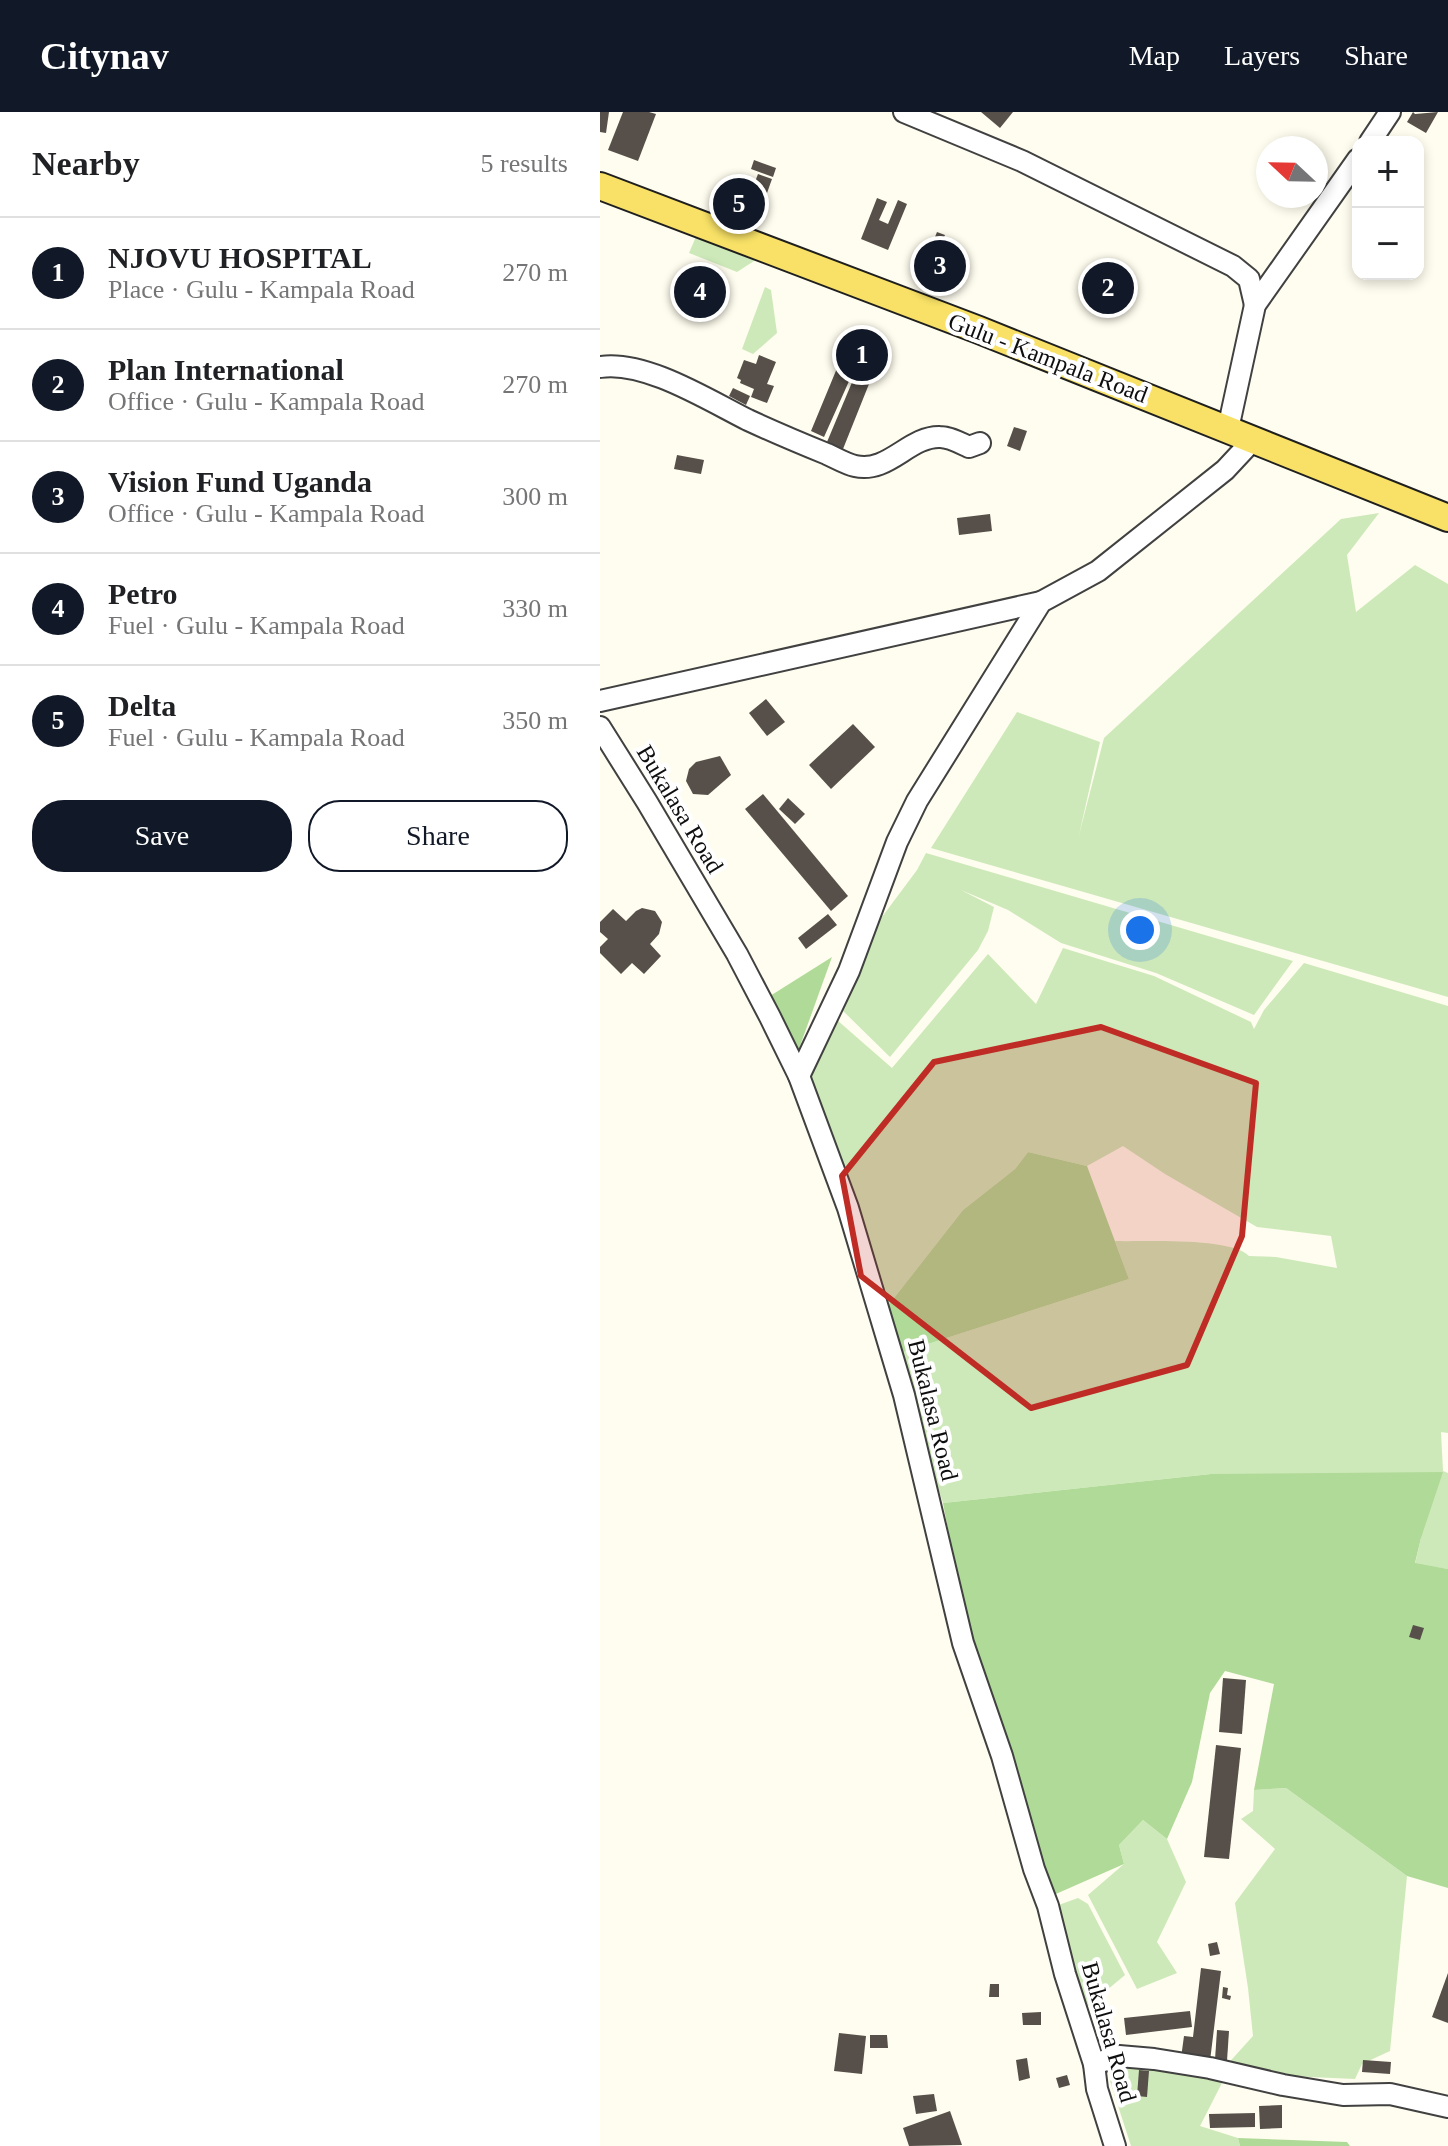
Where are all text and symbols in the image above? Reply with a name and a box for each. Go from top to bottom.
text: Citynav [40,35,169,77]
text: Map [1129,40,1180,71]
text: Layers [1224,40,1300,71]
text: Share [1344,40,1408,71]
north arrow [1256,136,1328,208]
map controls [1352,136,1424,280]
button: + [1352,136,1424,208]
text: Nearby [32,145,140,182]
text: 5 results [481,149,568,178]
pin: 5 [713,174,765,234]
button: − [1352,208,1424,280]
pin: 3 [914,236,966,296]
text: NJOVU HOSPITAL [108,241,372,274]
text: 1 [52,258,65,287]
text: 270 m [502,258,568,287]
pin: 2 [1082,258,1134,318]
pin: 4 [674,262,726,322]
text: Place · Gulu - Kampala Road [108,275,415,304]
street label: Gulu - Kampala Road [945,308,1151,408]
pin: 1 [836,325,888,385]
text: Plan International [108,353,344,386]
text: 2 [52,370,65,399]
text: 270 m [502,370,568,399]
text: Office · Gulu - Kampala Road [108,387,424,416]
text: Vision Fund Uganda [108,465,372,498]
text: 3 [52,482,65,511]
text: 300 m [502,482,568,511]
text: Office · Gulu - Kampala Road [108,499,424,528]
text: Petro [108,577,177,610]
text: 4 [52,594,65,623]
text: 330 m [502,594,568,623]
text: Fuel · Gulu - Kampala Road [108,611,405,640]
text: Delta [108,689,176,722]
text: 5 [52,706,65,735]
text: 350 m [502,706,568,735]
text: Fuel · Gulu - Kampala Road [108,723,405,752]
street label: Bukalasa Road [632,740,728,878]
button: Save [32,800,292,872]
button: Share [308,800,568,872]
your location [1120,910,1160,950]
street label: Bukalasa Road [903,1337,963,1483]
street label: Bukalasa Road [1077,1959,1141,2105]

